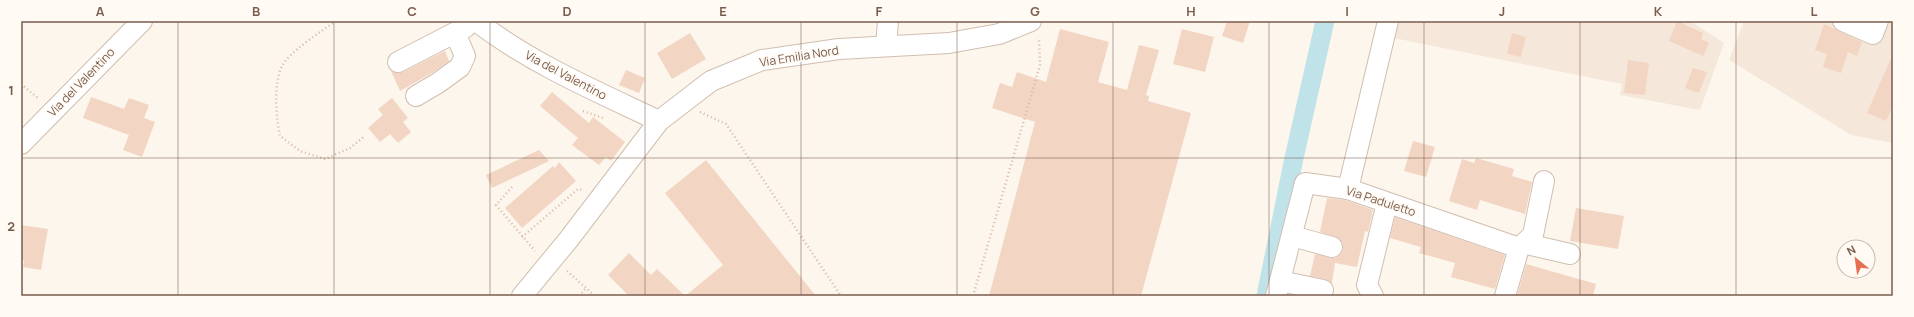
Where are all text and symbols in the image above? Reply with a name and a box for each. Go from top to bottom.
text: A [96,2,105,20]
text: B [252,2,260,20]
text: C [407,2,417,20]
text: D [562,2,572,20]
text: E [719,2,727,20]
text: F [876,2,883,20]
text: G [1030,2,1040,20]
text: H [1186,2,1196,20]
text: I [1345,2,1349,20]
text: J [1499,2,1505,20]
text: K [1654,2,1663,20]
text: L [1811,2,1818,20]
street label: Via Emilia Nord [758,41,840,71]
street label: Via del Valentino [44,44,118,120]
street label: Via del Valentino [522,46,610,104]
text: 1 [8,81,14,99]
street label: Via Paduletto [1344,182,1418,220]
text: 2 [7,217,15,235]
north arrow [1836,239,1876,279]
text: N [1844,241,1858,258]

